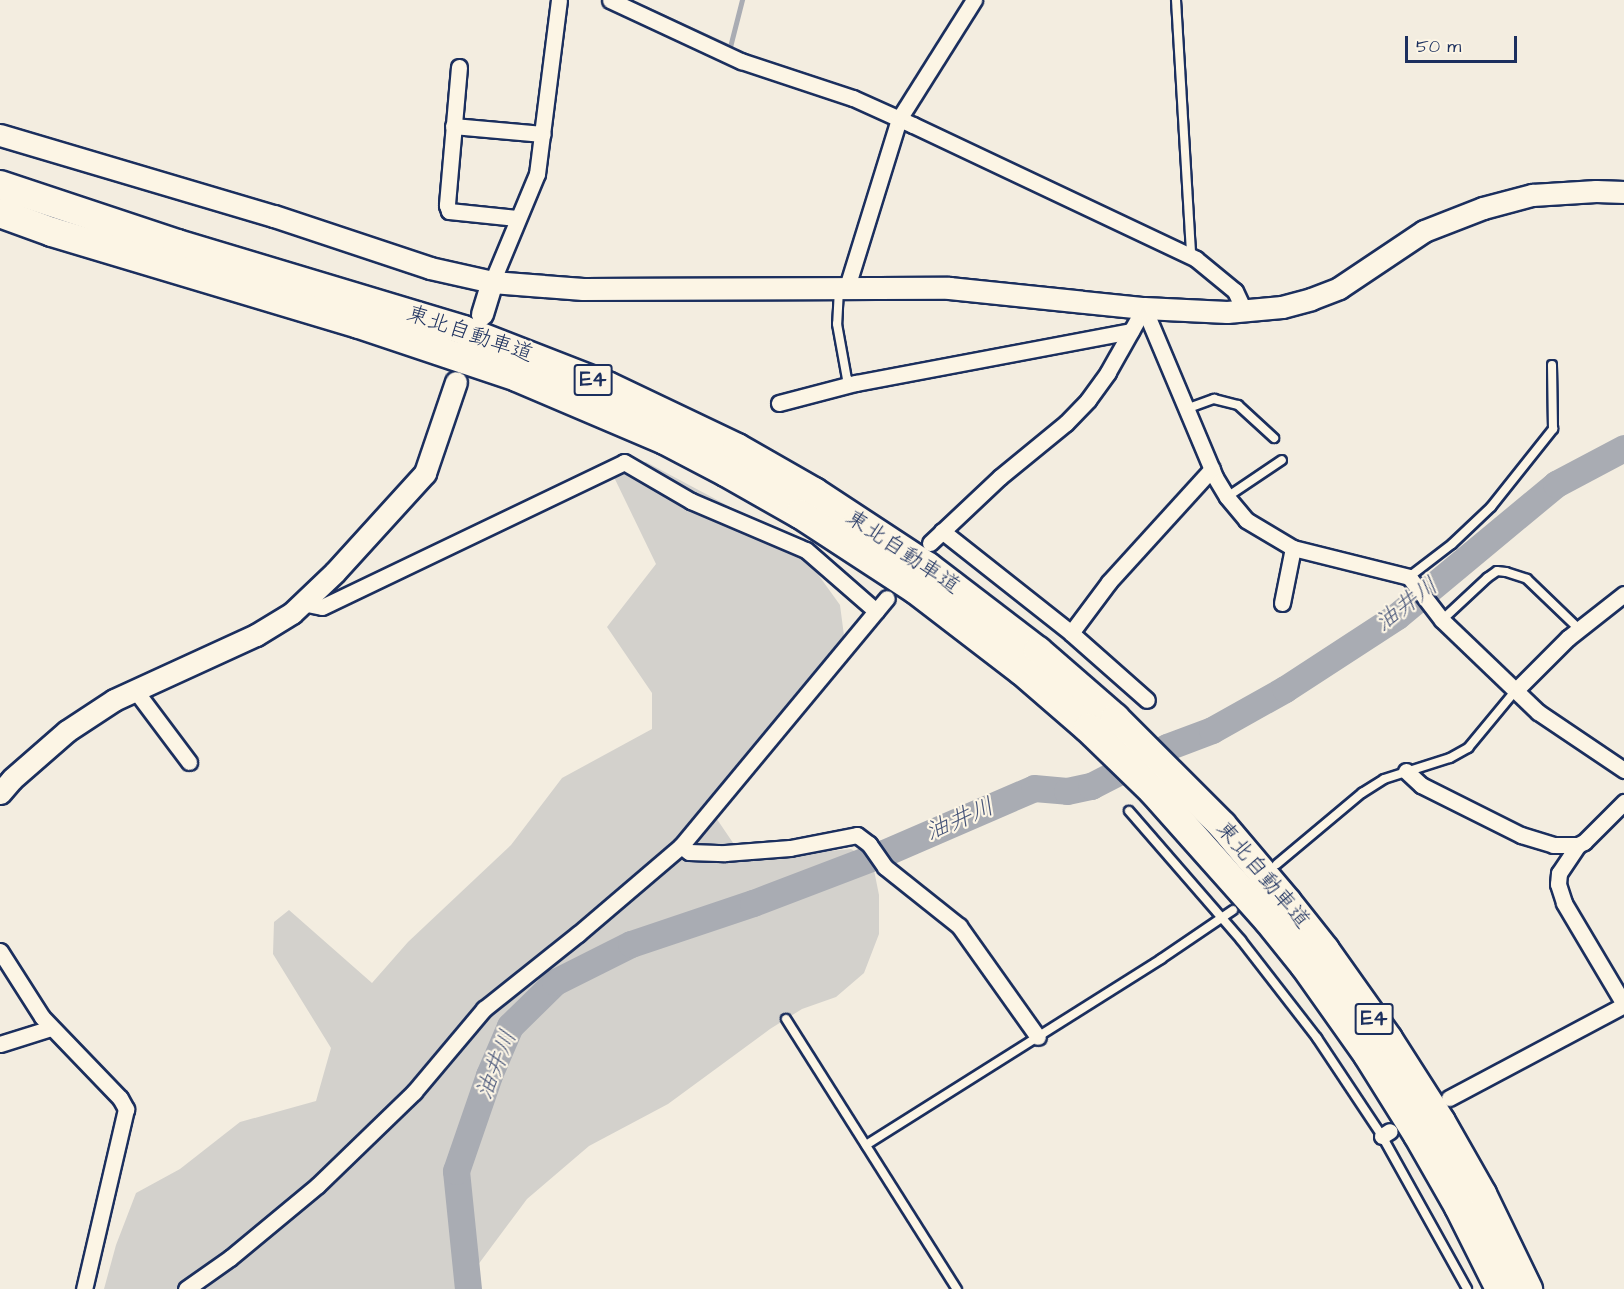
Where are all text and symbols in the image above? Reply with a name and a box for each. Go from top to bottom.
scale bar [1408,24,1520,62]
text: 50 m [1416,34,1461,59]
street label: 東北自動車道 [403,300,537,368]
road number: E4 [574,362,612,398]
street label: 東北自動車道 [841,504,965,600]
water label: 油井川 [1370,572,1444,638]
water label: 油井川 [921,793,999,847]
street label: 東北自動車道 [1210,816,1316,934]
road number: E4 [1354,1001,1394,1037]
water label: 油井川 [470,1026,524,1104]

